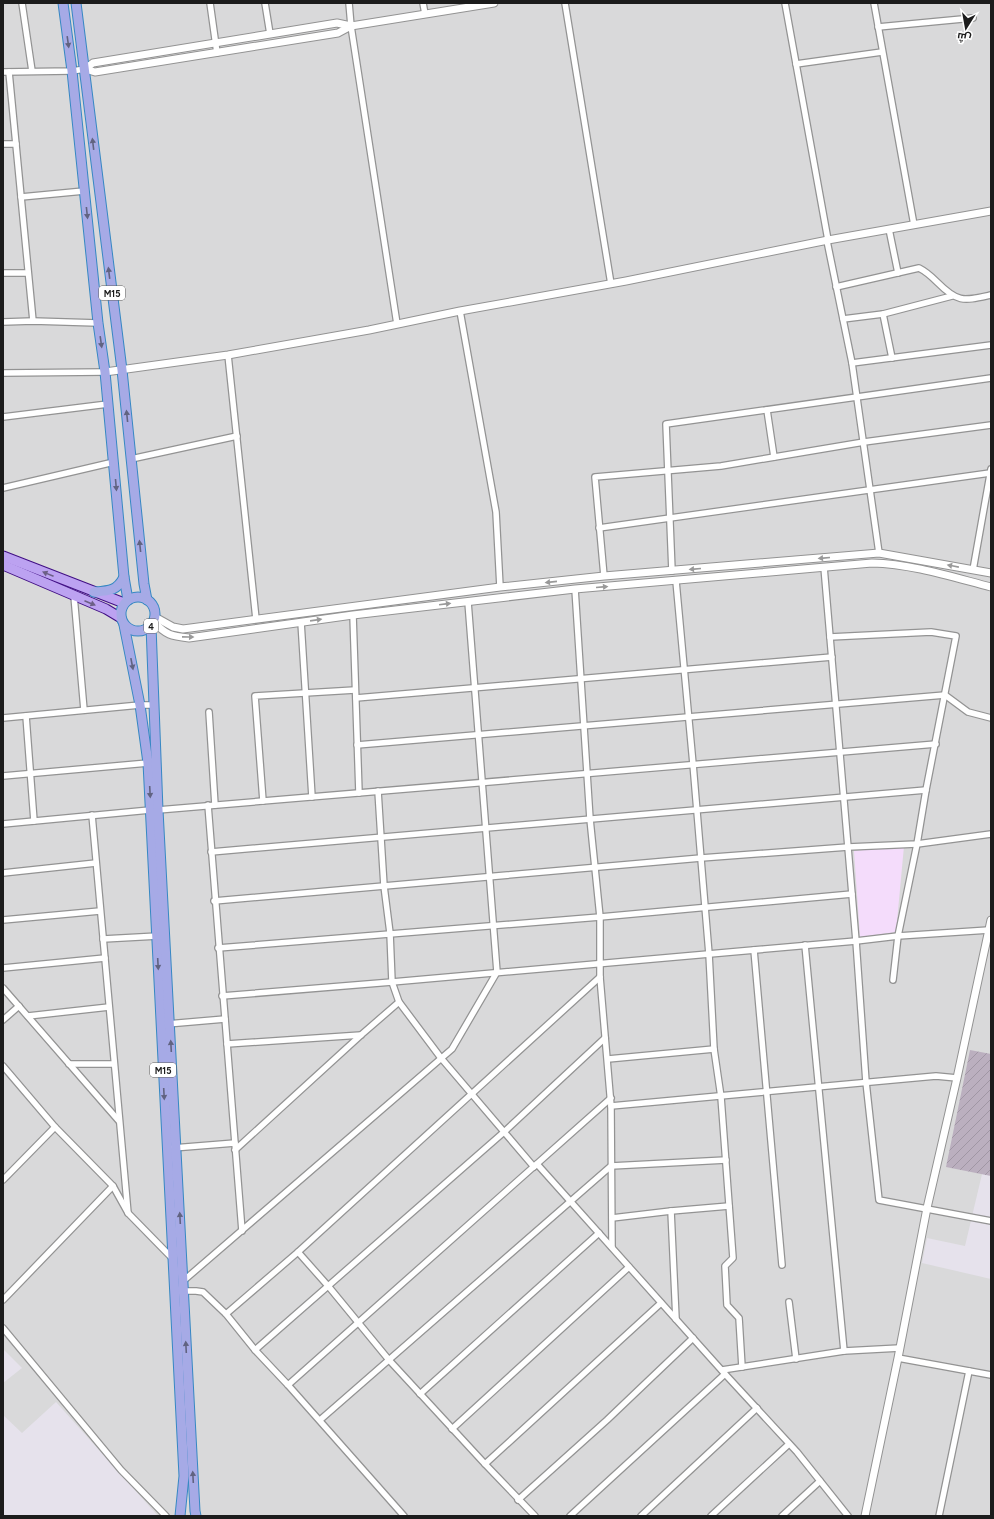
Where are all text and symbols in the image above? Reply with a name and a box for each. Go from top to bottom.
north arrow [946,8,986,48]
text: ش [956,30,972,45]
one-way arrow [65,36,71,48]
one-way arrow [90,138,97,150]
one-way arrow [83,207,90,219]
one-way arrow [106,267,112,279]
road number: M15 [99,286,125,300]
one-way arrow [98,336,104,348]
one-way arrow [123,410,130,422]
one-way arrow [112,479,119,491]
one-way arrow [137,539,143,552]
one-way arrow [818,554,830,561]
one-way arrow [947,563,959,569]
one-way arrow [688,565,701,572]
one-way arrow [42,571,54,577]
one-way arrow [545,579,557,585]
one-way arrow [596,583,608,590]
one-way arrow [85,600,97,606]
one-way arrow [439,601,451,607]
one-way arrow [310,617,322,623]
road number: 4 [144,619,158,633]
one-way arrow [181,634,194,640]
one-way arrow [129,658,135,670]
one-way arrow [146,786,153,798]
one-way arrow [155,958,161,971]
one-way arrow [167,1040,174,1052]
road number: M15 [150,1063,176,1077]
one-way arrow [161,1088,168,1100]
one-way arrow [176,1212,183,1224]
one-way arrow [183,1341,190,1353]
one-way arrow [190,1470,196,1483]

